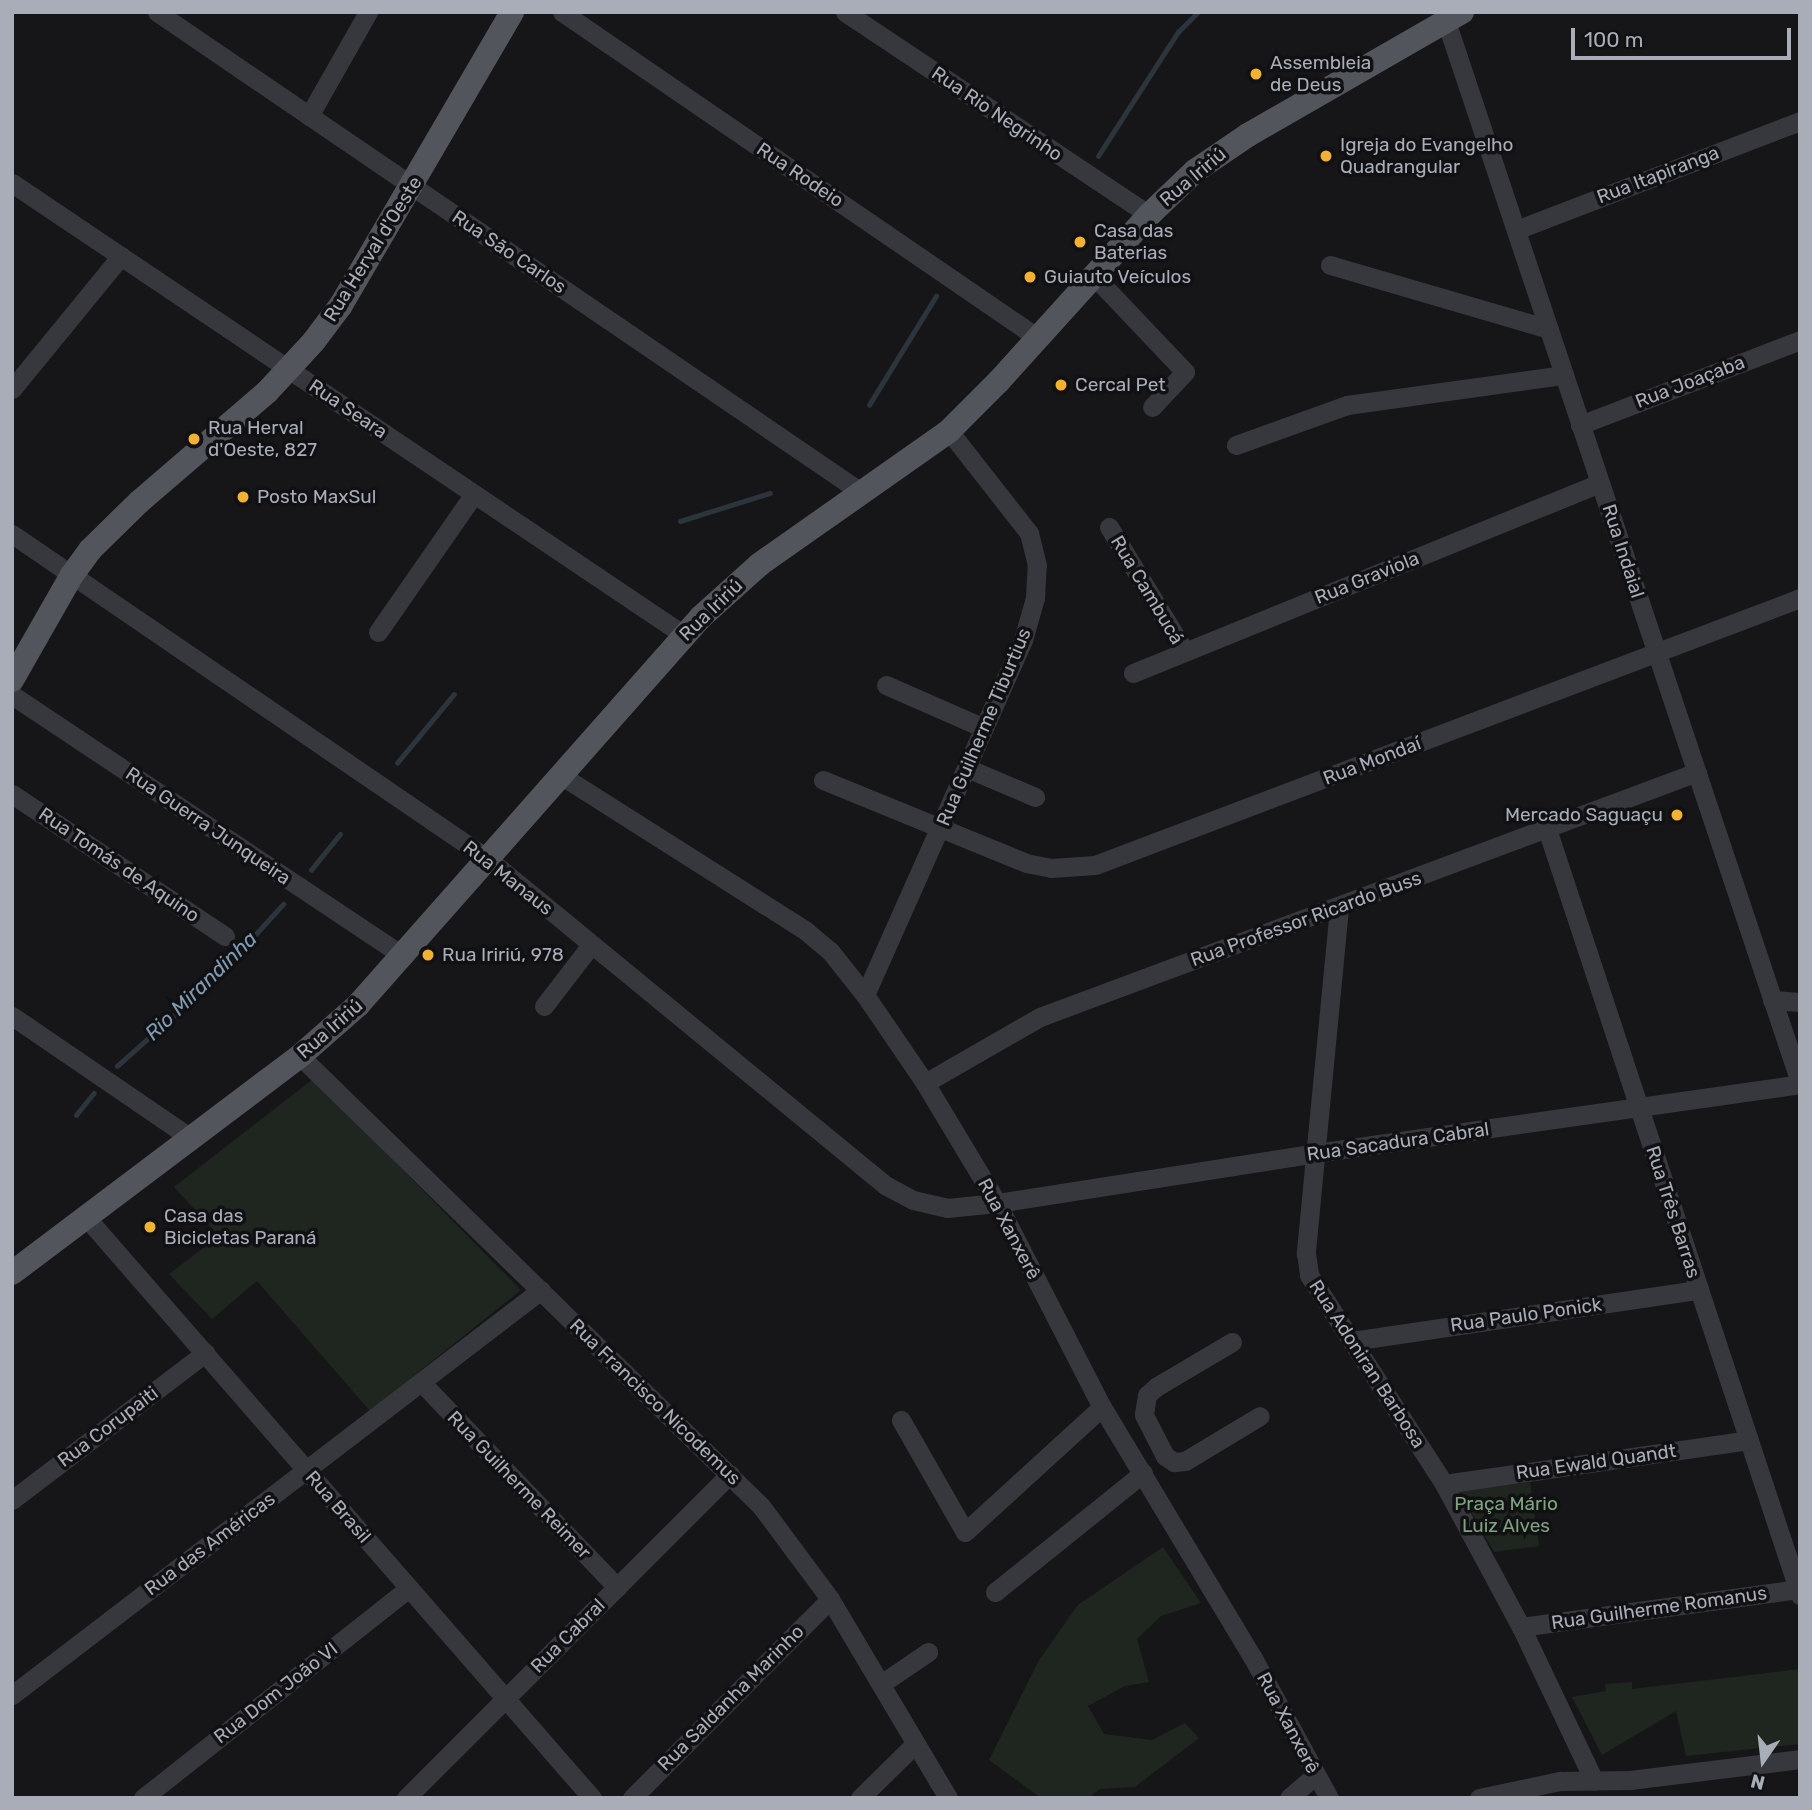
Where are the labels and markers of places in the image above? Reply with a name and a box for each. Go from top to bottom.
place label: Assembleia de Deus [1270,52,1371,96]
marker: Assembleia de Deus [1248,66,1264,82]
place label: Igreja do Evangelho Quadrangular [1340,134,1513,178]
marker: Igreja do Evangelho Quadrangular [1318,148,1334,164]
place label: Casa das Baterias [1094,220,1173,264]
marker: Casa das Baterias [1072,234,1088,250]
place label: Guiauto Veículos [1044,266,1192,288]
marker: Guiauto Veículos [1022,269,1038,285]
place label: Cercal Pet [1075,374,1166,396]
marker: Cercal Pet [1053,377,1069,393]
place label: Rua Herval d'Oeste, 827 [208,417,317,461]
marker: Rua Herval d'Oeste, 827 [186,431,202,447]
place label: Posto MaxSul [257,486,376,508]
marker: Posto MaxSul [235,489,251,505]
place label: Mercado Saguaçu [1505,804,1663,826]
marker: Mercado Saguaçu [1669,807,1685,823]
place label: Rua Iririú, 978 [442,944,564,966]
marker: Rua Iririú, 978 [420,947,436,963]
place label: Casa das Bicicletas Paraná [164,1205,316,1249]
marker: Casa das Bicicletas Paraná [142,1219,158,1235]

